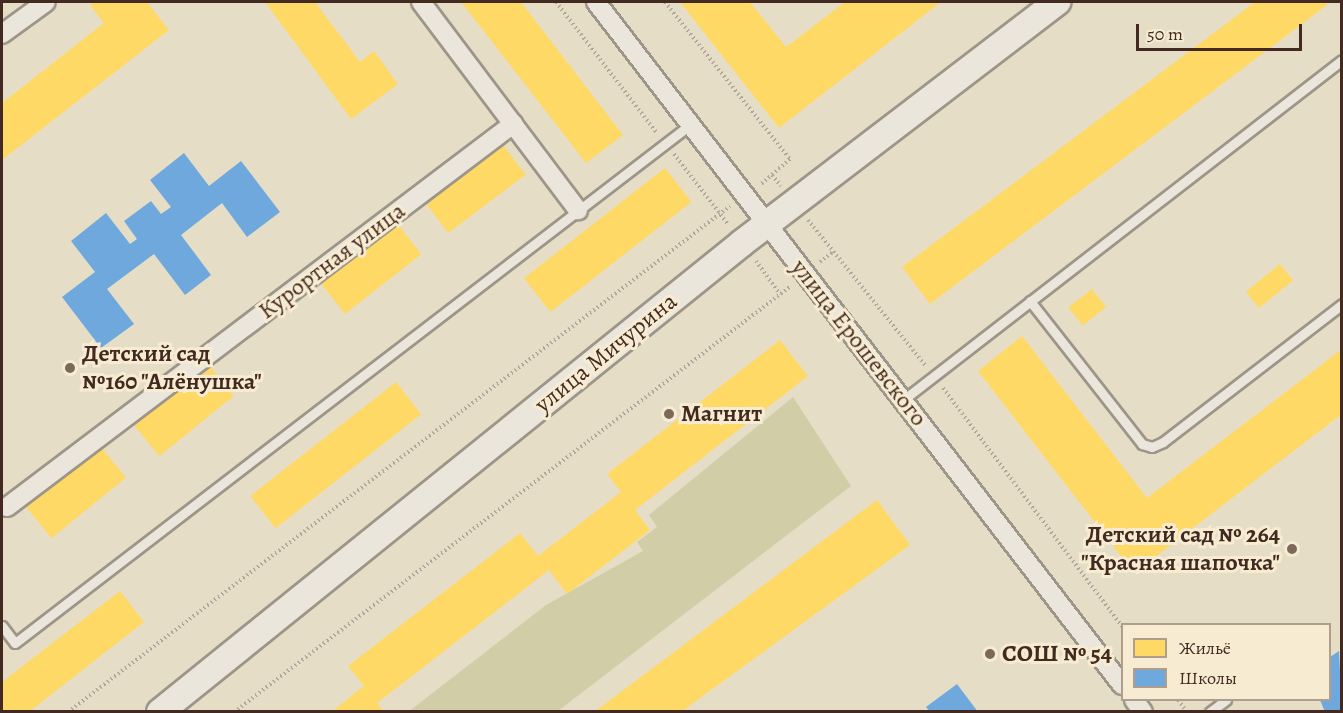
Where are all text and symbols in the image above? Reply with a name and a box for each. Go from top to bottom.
scale bar [1139,12,1306,50]
text: 50 m [1147,22,1183,46]
street label: Курортная улица [253,196,411,326]
street label: улица Ерошевского [785,254,933,432]
street label: улица Мичурина [529,287,683,419]
place label: Детский сад №160 "Алёнушка" [82,340,262,396]
marker: Детский сад №160 "Алёнушка" [63,361,77,375]
place label: Магнит [681,400,762,428]
marker: Магнит [662,407,676,421]
place label: Детский сад № 264 "Красная шапочка" [1081,521,1280,577]
marker: Детский сад № 264 "Красная шапочка" [1285,542,1299,556]
legend [1121,623,1331,701]
text: Жильё [1179,636,1231,660]
place label: СОШ № 54 [1002,640,1112,668]
marker: СОШ № 54 [983,647,997,661]
text: Школы [1179,666,1237,690]

